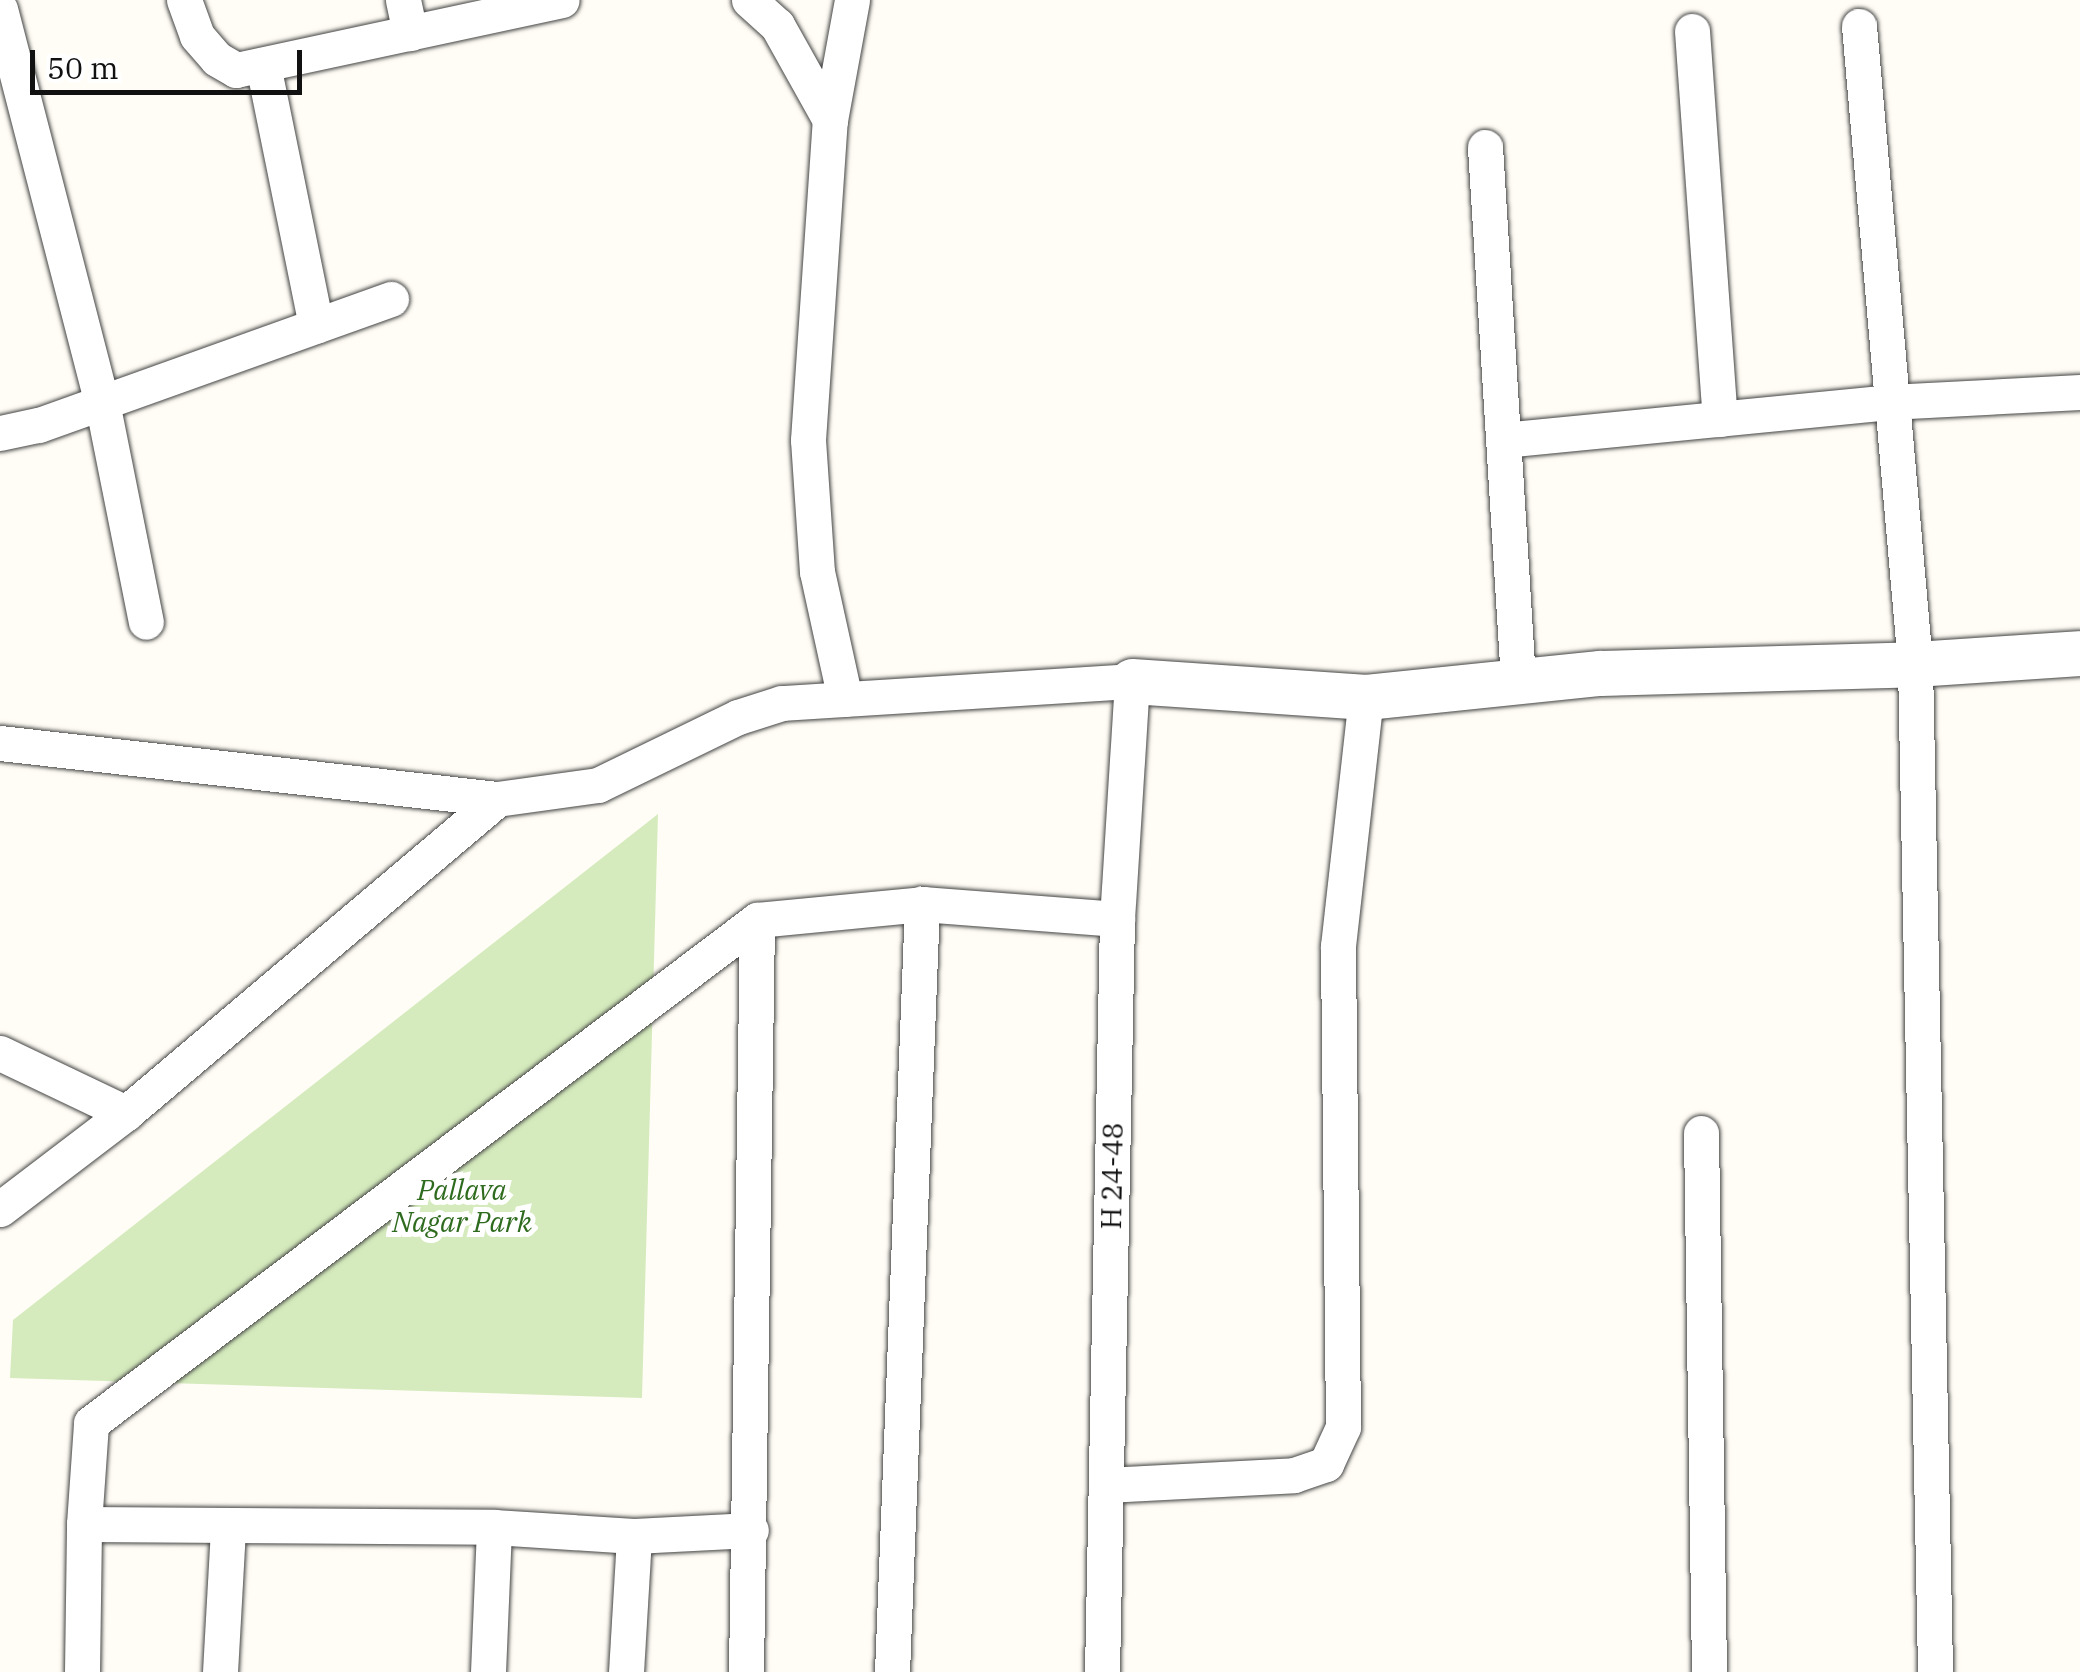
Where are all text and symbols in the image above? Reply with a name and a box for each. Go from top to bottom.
scale bar [35,30,308,92]
text: 50 m [47,48,119,87]
street label: H 24-48 [1094,1122,1130,1230]
park label: Pallava Nagar Park [392,1173,532,1239]

